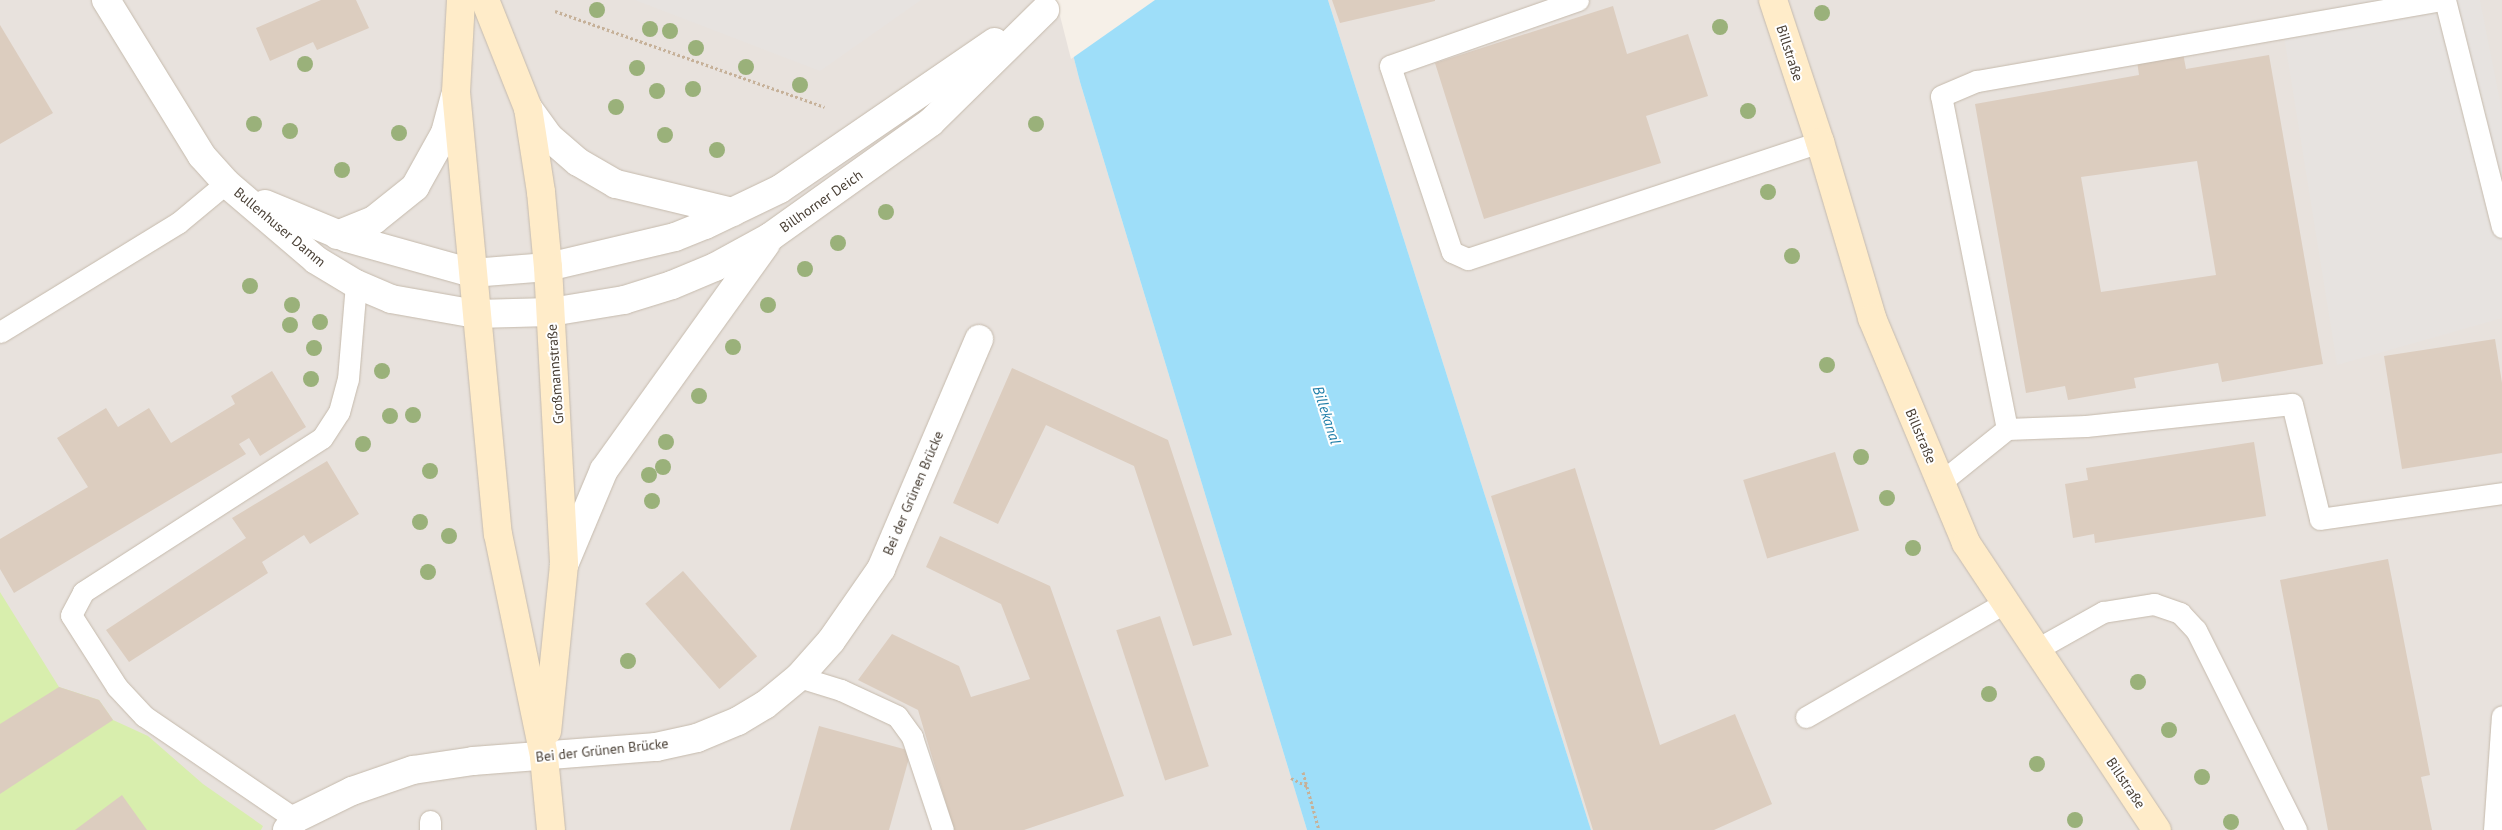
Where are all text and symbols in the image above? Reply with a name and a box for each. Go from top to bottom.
street label: Billstraße [1773,23,1807,83]
street label: Billhorner Deich [776,166,866,236]
street label: Bullenhuser Damm [231,184,329,270]
street label: Großmannstraße [543,323,567,425]
water label: Billekanal [1309,384,1345,446]
street label: Billstraße [1902,406,1940,466]
street label: Bei der Grünen Brücke [879,428,947,558]
street label: Bei der Grünen Brücke [535,735,669,765]
street label: Billstraße [2103,754,2149,812]

